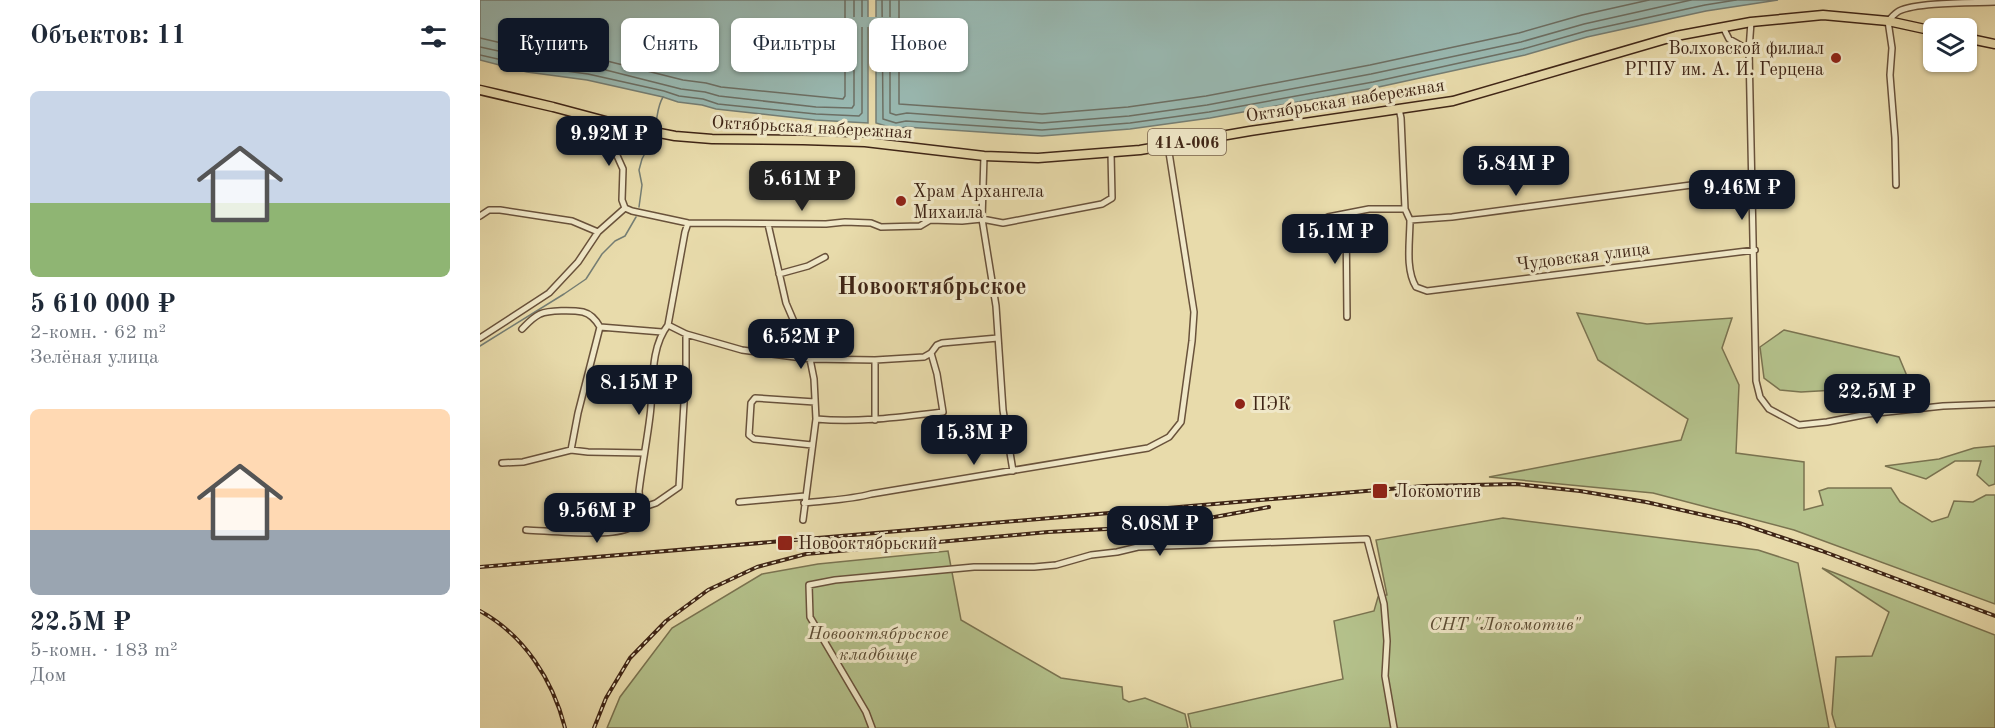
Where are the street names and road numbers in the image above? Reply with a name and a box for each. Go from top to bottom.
street label: Октябрьская набережная [1245,76,1446,126]
street label: Октябрьская набережная [711,114,913,142]
road number: 41А-006 [1148,129,1226,155]
street label: Чудовская улица [1515,240,1651,274]

